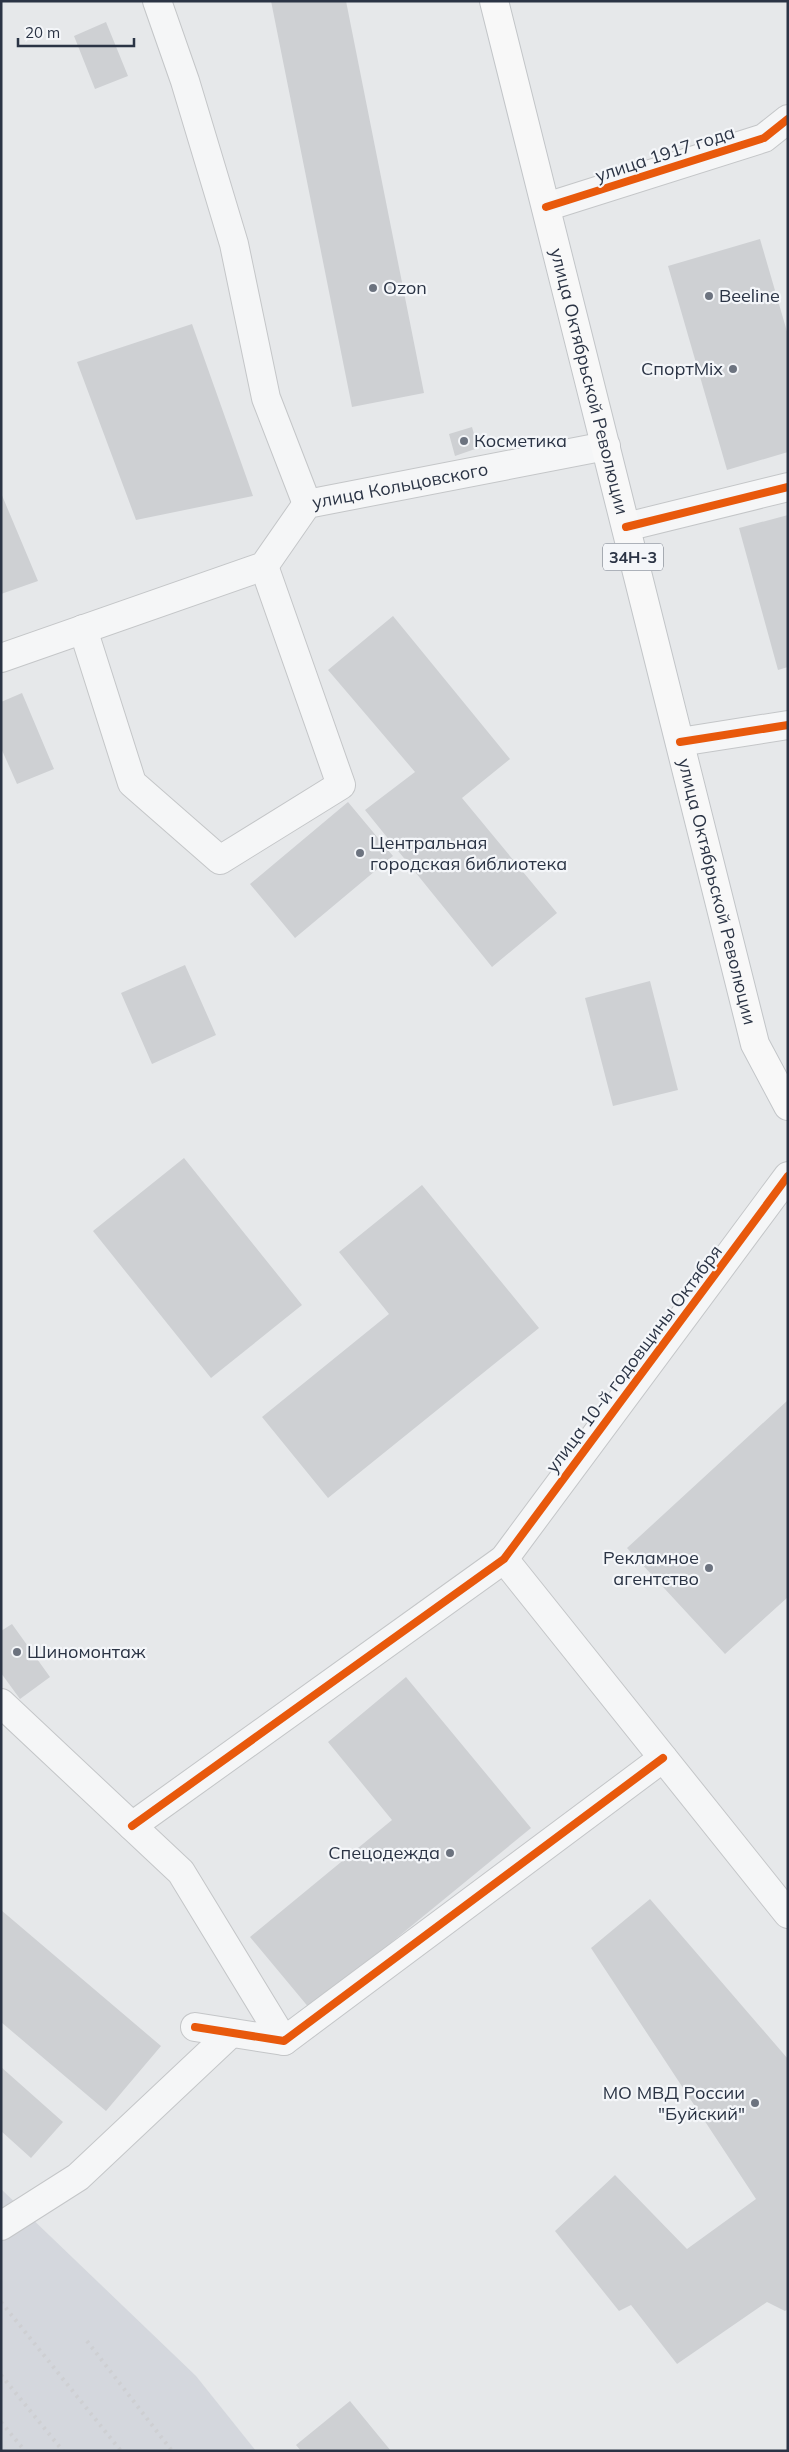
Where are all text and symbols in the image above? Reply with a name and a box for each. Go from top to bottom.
scale bar [18,15,134,47]
text: 20 m [25,23,60,42]
street label: улица 1917 года [592,120,738,187]
street label: улица Октябрьской Революции [545,246,634,517]
place label: Ozon [383,276,427,299]
marker: Ozon [367,282,379,294]
place label: Beeline [719,284,780,307]
marker: Beeline [703,290,715,302]
place label: СпортMix [641,357,723,380]
marker: СпортMix [727,363,739,375]
place label: Косметика [474,429,567,452]
marker: Косметика [458,435,470,447]
street label: улица Кольцовского [310,457,490,514]
road number: 34Н-3 [603,544,663,570]
street label: улица Октябрьской Революции [673,756,762,1027]
place label: Центральная городская библиотека [370,831,567,875]
marker: Центральная городская библиотека [354,847,366,859]
street label: улица 10-й годовщины Октября [540,1240,727,1477]
place label: Рекламное агентство [603,1546,699,1590]
marker: Рекламное агентство [703,1562,715,1574]
place label: Шиномонтаж [27,1640,146,1663]
marker: Шиномонтаж [11,1646,23,1658]
place label: Спецодежда [328,1841,440,1864]
marker: Спецодежда [444,1847,456,1859]
place label: МО МВД России "Буйский" [603,2081,745,2125]
marker: МО МВД России "Буйский" [749,2097,761,2109]

